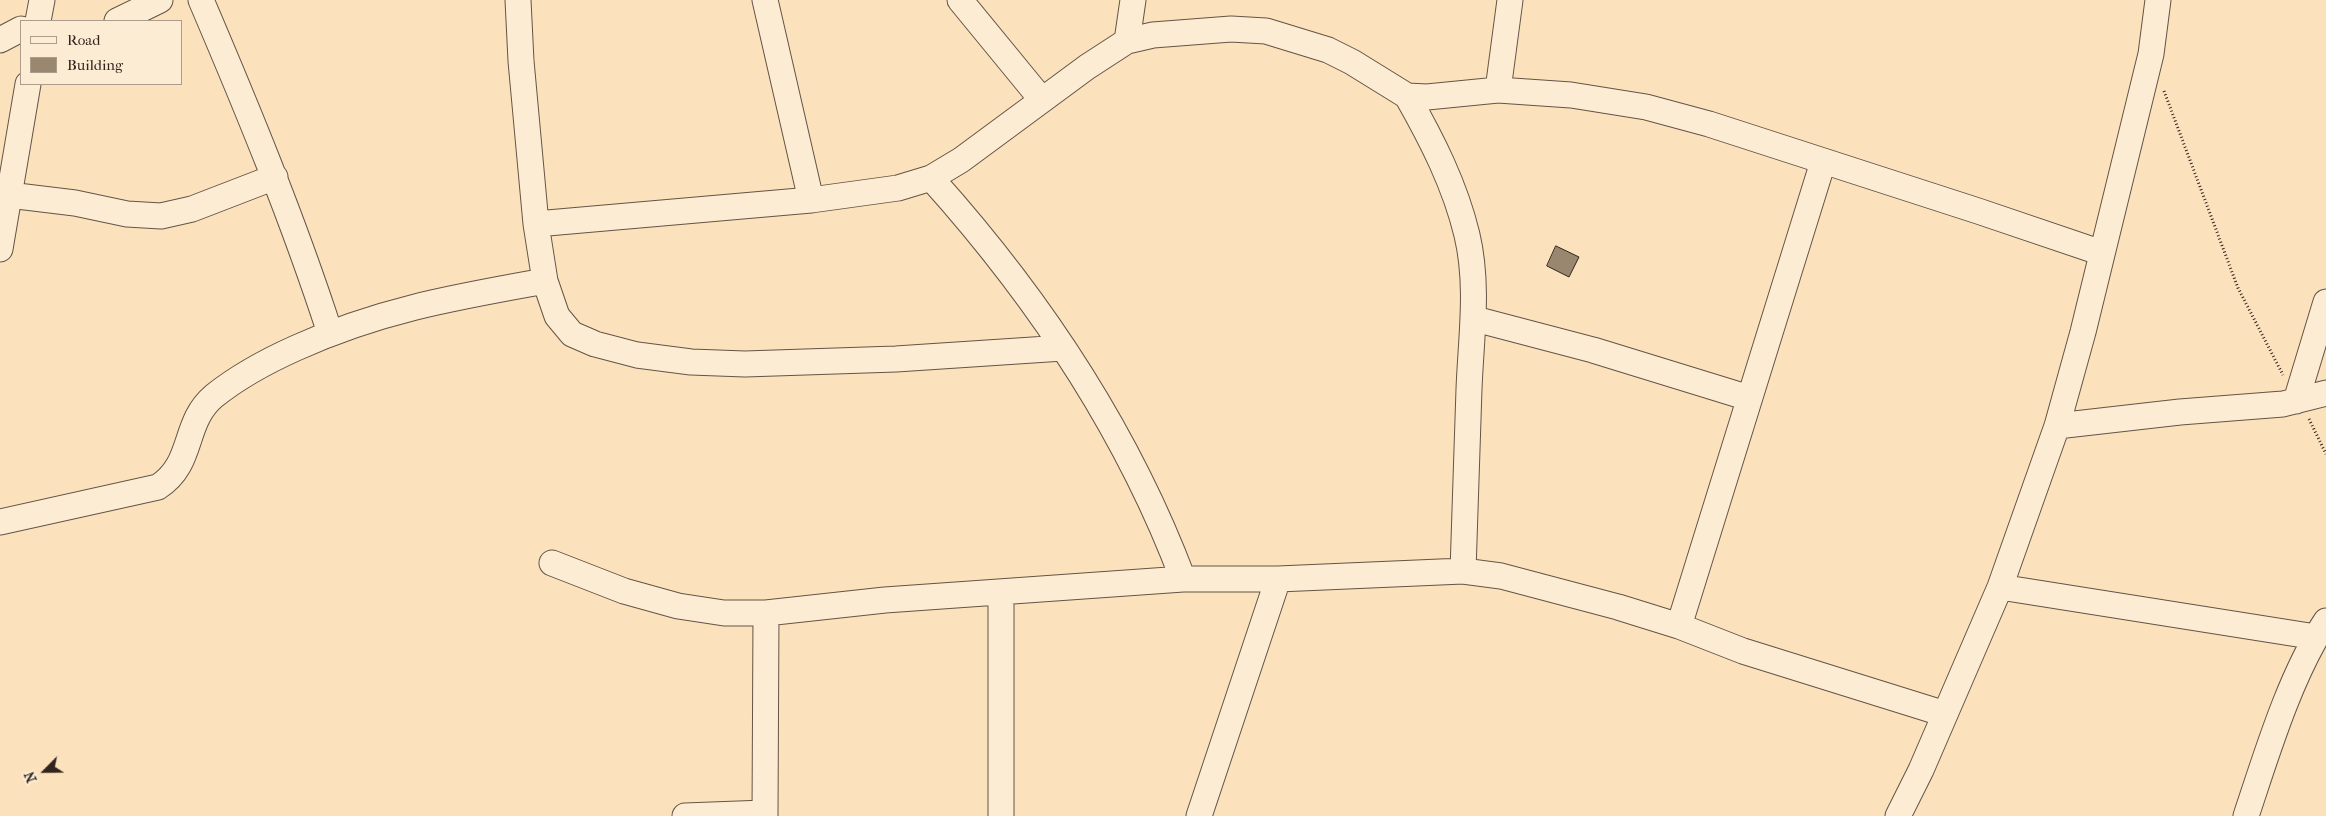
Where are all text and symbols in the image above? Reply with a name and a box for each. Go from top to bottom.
legend [20,20,182,85]
text: Road [67,31,100,49]
text: Building [67,56,123,74]
north arrow [20,746,70,796]
text: N [21,769,41,785]

